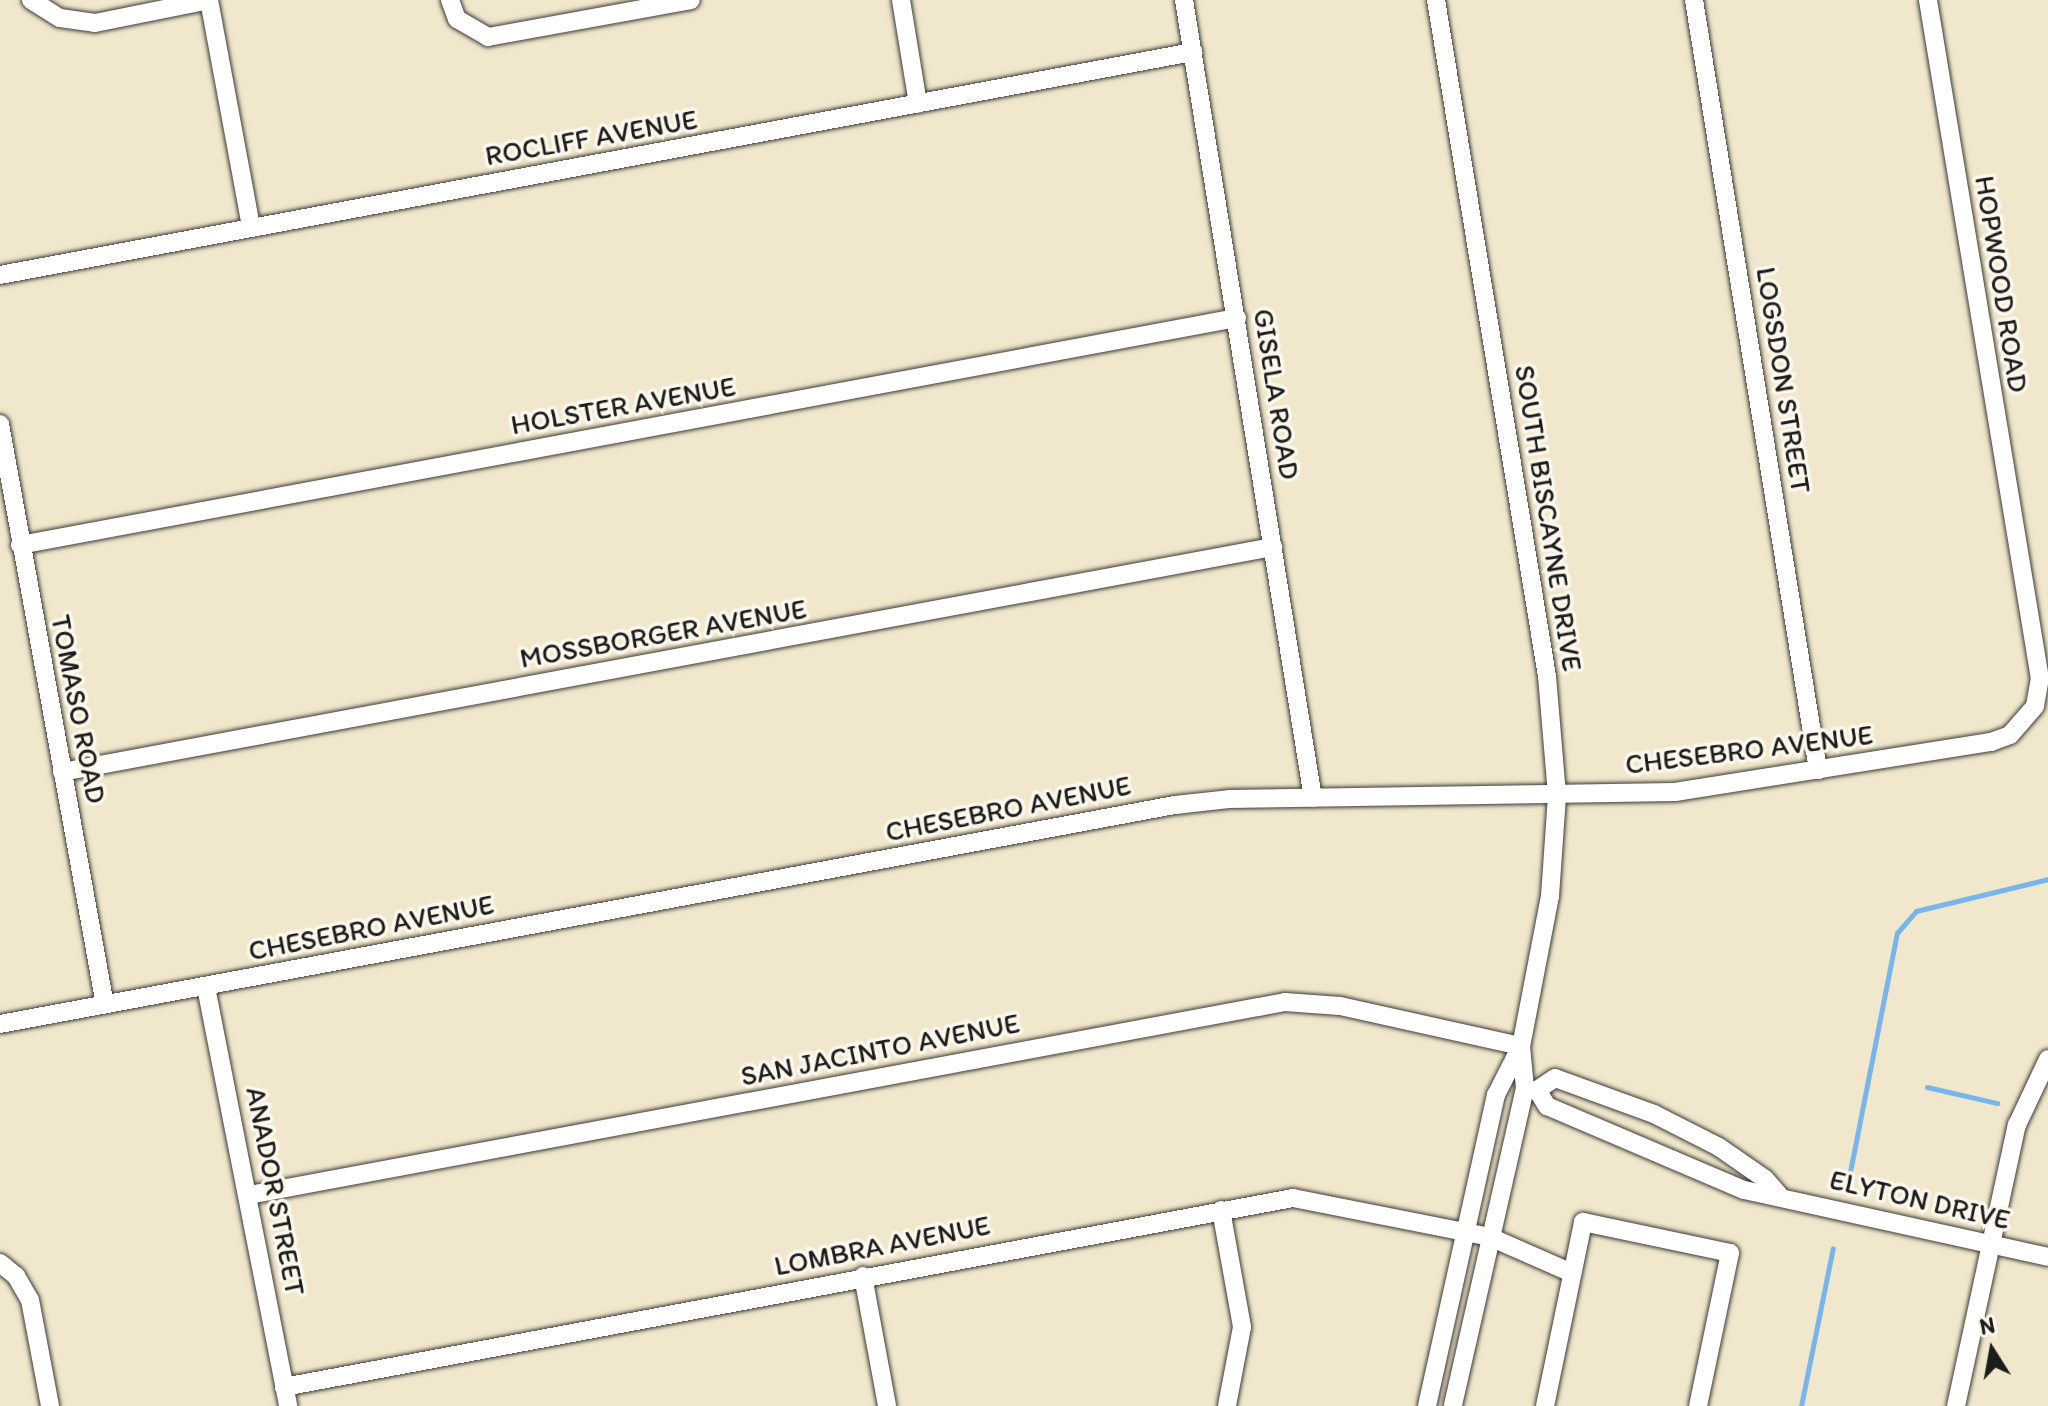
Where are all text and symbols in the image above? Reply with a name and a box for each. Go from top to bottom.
street label: ROCLIFF AVENUE [483,102,699,172]
street label: HOPWOOD ROAD [1968,174,2036,394]
street label: LOGSDON STREET [1750,264,1818,496]
street label: GISELA ROAD [1247,306,1307,482]
street label: SOUTH BISCAYNE DRIVE [1508,362,1590,674]
street label: HOLSTER AVENUE [509,369,737,441]
street label: MOSSBORGER AVENUE [518,591,808,675]
street label: TOMASO ROAD [44,612,114,806]
street label: CHESEBRO AVENUE [1624,717,1874,781]
street label: CHESEBRO AVENUE [883,768,1133,848]
street label: CHESEBRO AVENUE [246,887,496,967]
street label: SAN JACINTO AVENUE [740,1006,1020,1092]
street label: ANADOR STREET [239,1084,313,1298]
street label: ELYTON DRIVE [1826,1162,2014,1236]
street label: LOMBRA AVENUE [772,1208,992,1282]
north arrow [1952,1310,2032,1390]
text: N [1977,1311,1997,1341]

